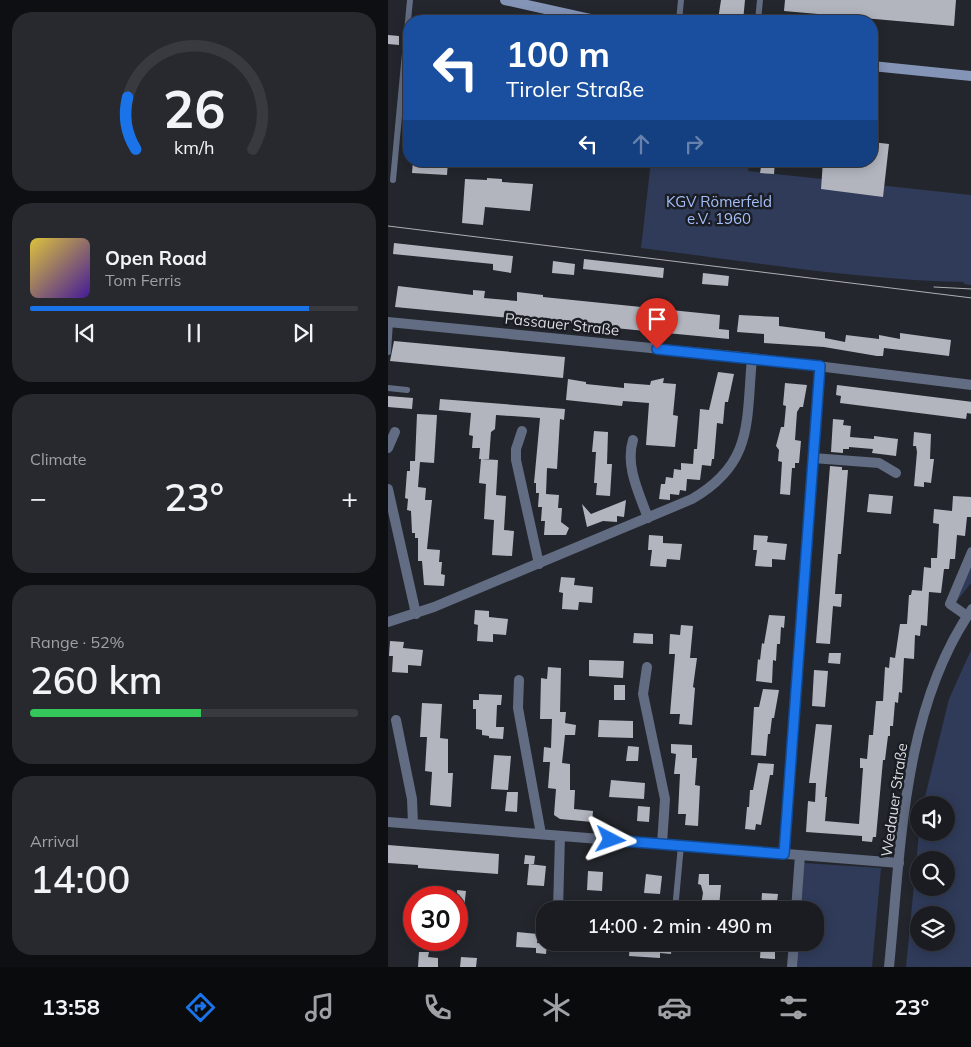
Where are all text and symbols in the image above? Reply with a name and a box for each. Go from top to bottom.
text: 100 m [506,32,610,76]
icon: left [423,35,488,100]
text: Tiroler Straße [506,75,644,103]
text: 26 [163,76,225,141]
icon: left [574,130,602,158]
icon: ahead [627,130,655,158]
icon: right [680,130,708,158]
text: km/h [174,136,214,158]
park label: KGV Römerfeld e.V. 1960 [666,192,772,228]
text: Open Road [105,246,207,270]
text: Tom Ferris [105,270,182,290]
pin [636,298,678,349]
icon: arrive [643,305,671,333]
street label: Passauer Straße [504,309,620,339]
icon: previous [71,319,99,347]
icon: pause [180,319,208,347]
icon: next [289,319,317,347]
text: Climate [30,449,86,469]
text: 23° [164,473,224,521]
text: − [30,480,47,515]
text: + [341,480,358,515]
text: Range · 52% [30,632,125,652]
text: 260 km [30,656,163,704]
street label: Wedauer Straße [877,742,911,858]
map controls [910,796,955,951]
button: sound [910,796,955,841]
position arrow [584,813,636,865]
text: Arrival [30,831,79,851]
button: search [910,851,955,896]
text: 14:00 [30,855,130,903]
speed limit sign: 30 [403,886,468,951]
button: layers [910,906,955,951]
text: 14:00 · 2 min · 490 m [587,914,773,938]
icon: directions [183,990,218,1025]
icon: music [302,990,337,1025]
icon: phone [420,990,455,1025]
icon: climate [539,990,574,1025]
icon: car [657,990,692,1025]
icon: filters [776,990,811,1025]
text: 13:58 [42,993,100,1021]
text: 23° [894,993,929,1021]

